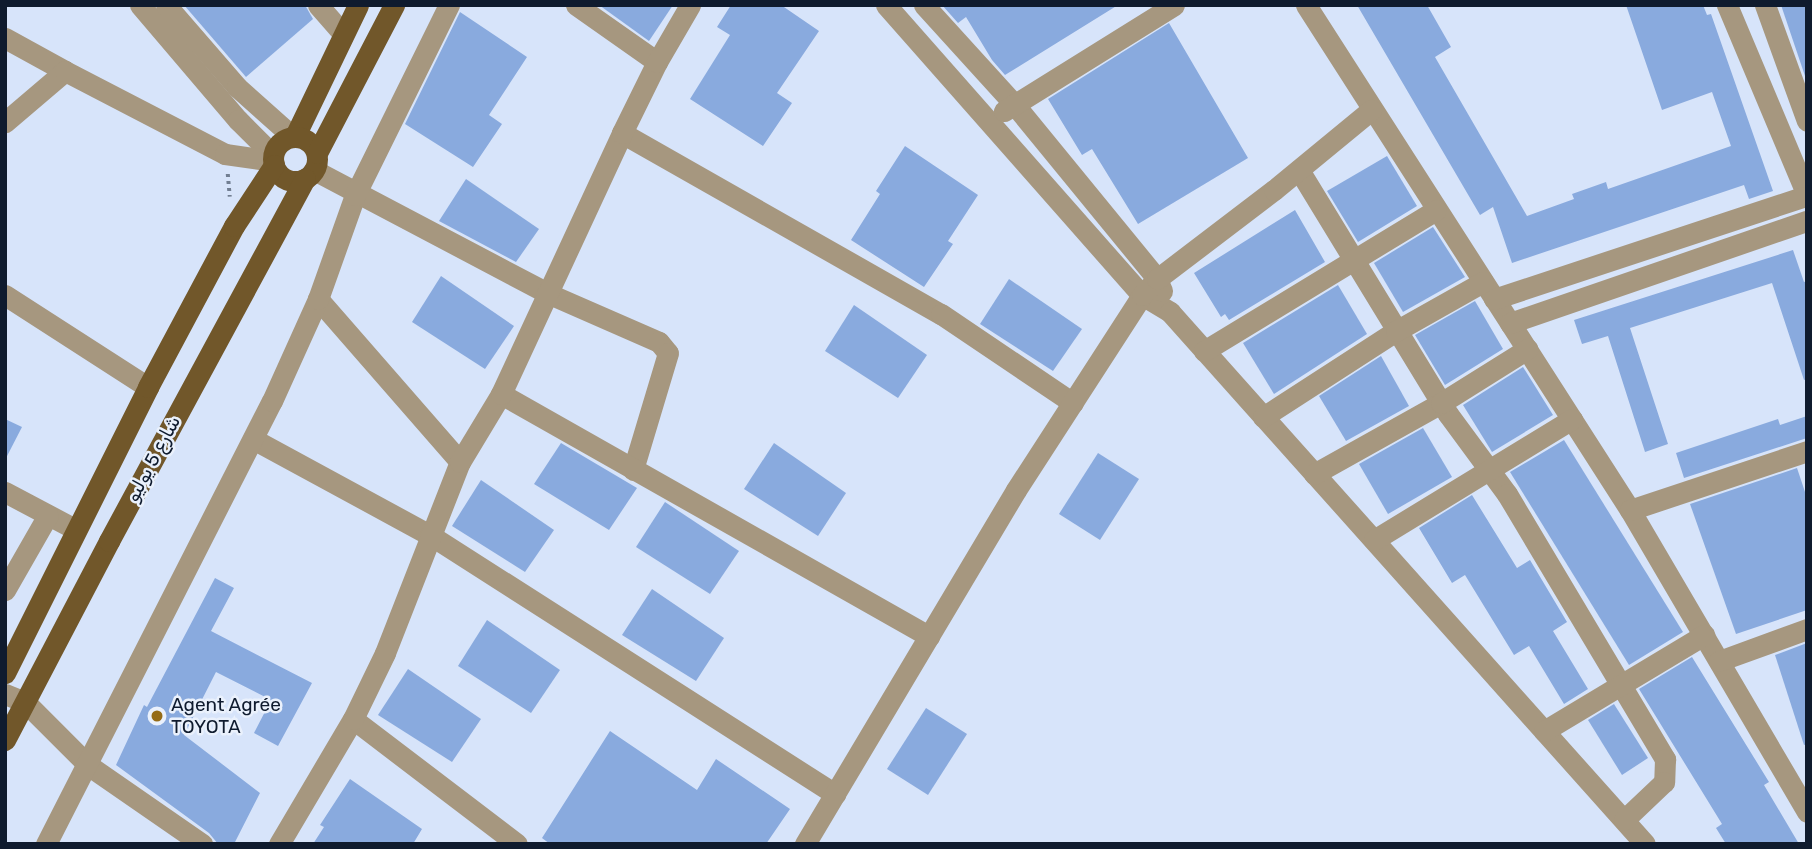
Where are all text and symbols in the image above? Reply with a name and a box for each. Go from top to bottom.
street label: شارع 5 يوليو [121,412,185,506]
place label: Agent Agrée TOYOTA [171,694,281,738]
marker: Agent Agrée TOYOTA [149,708,165,724]

